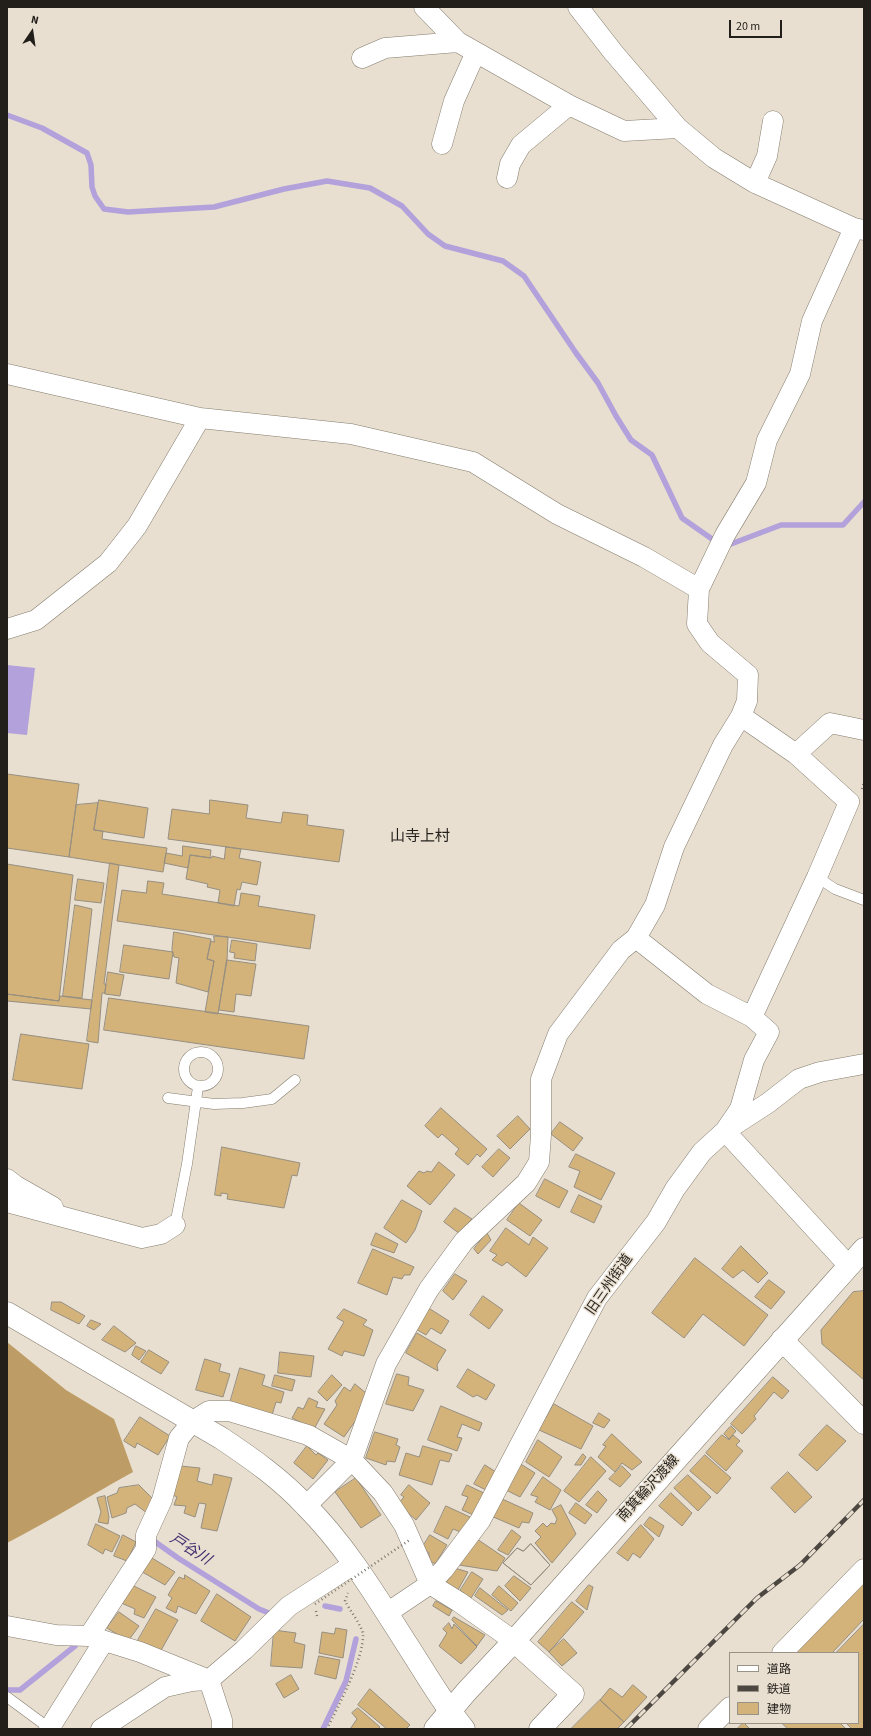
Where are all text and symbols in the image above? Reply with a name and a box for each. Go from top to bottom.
north arrow [12,12,52,52]
text: N [30,12,40,28]
scale bar [731,12,784,38]
text: 20 m [736,18,760,35]
district label: 山寺上村 [390,829,450,847]
street label: 旧三州街道 [583,1252,637,1318]
street label: 南箕輪沢渡線 [615,1452,683,1526]
water label: 戸谷川 [166,1530,214,1570]
legend [729,1652,859,1724]
text: 道路 [767,1661,791,1678]
text: 鉄道 [767,1681,791,1698]
text: 建物 [767,1701,791,1718]

